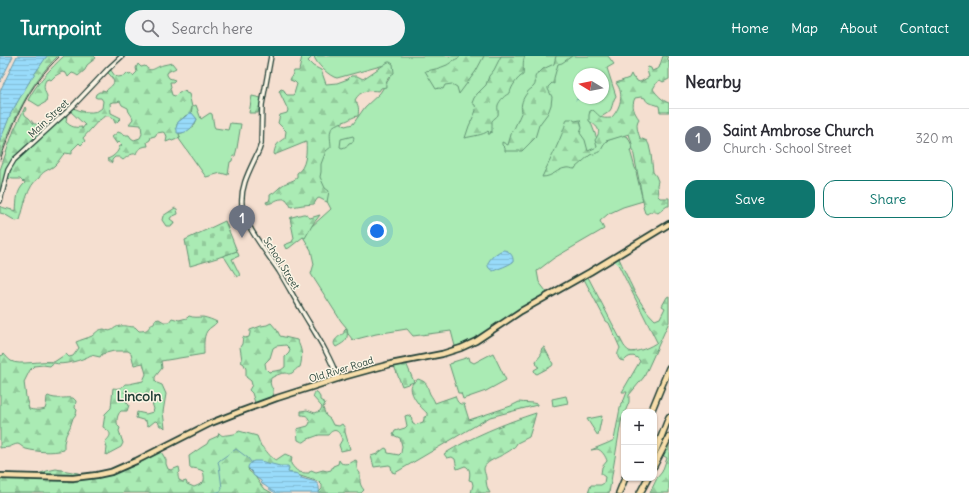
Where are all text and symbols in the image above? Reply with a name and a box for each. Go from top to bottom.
search box [125,10,405,46]
text: Turnpoint [20,16,101,40]
icon: search [139,17,161,39]
text: Search here [171,19,253,38]
text: Home [731,19,769,37]
text: Map [791,19,818,37]
text: About [840,19,878,37]
text: Contact [900,19,949,37]
north arrow [573,68,609,104]
text: Nearby [685,71,741,93]
street label: Main Street [25,96,72,140]
text: Saint Ambrose Church [723,121,874,140]
text: 1 [695,130,701,147]
text: 320 m [915,130,953,147]
text: Church · School Street [723,140,852,157]
button: Save [685,180,815,218]
button: Share [823,180,953,218]
pin: 1 [229,205,255,238]
your location [367,221,387,241]
street label: School Street [260,235,303,292]
street label: Old River Road [307,353,375,385]
district label: Lincoln [117,387,161,405]
map controls [621,409,657,481]
button: + [621,409,657,445]
button: − [621,445,657,481]

